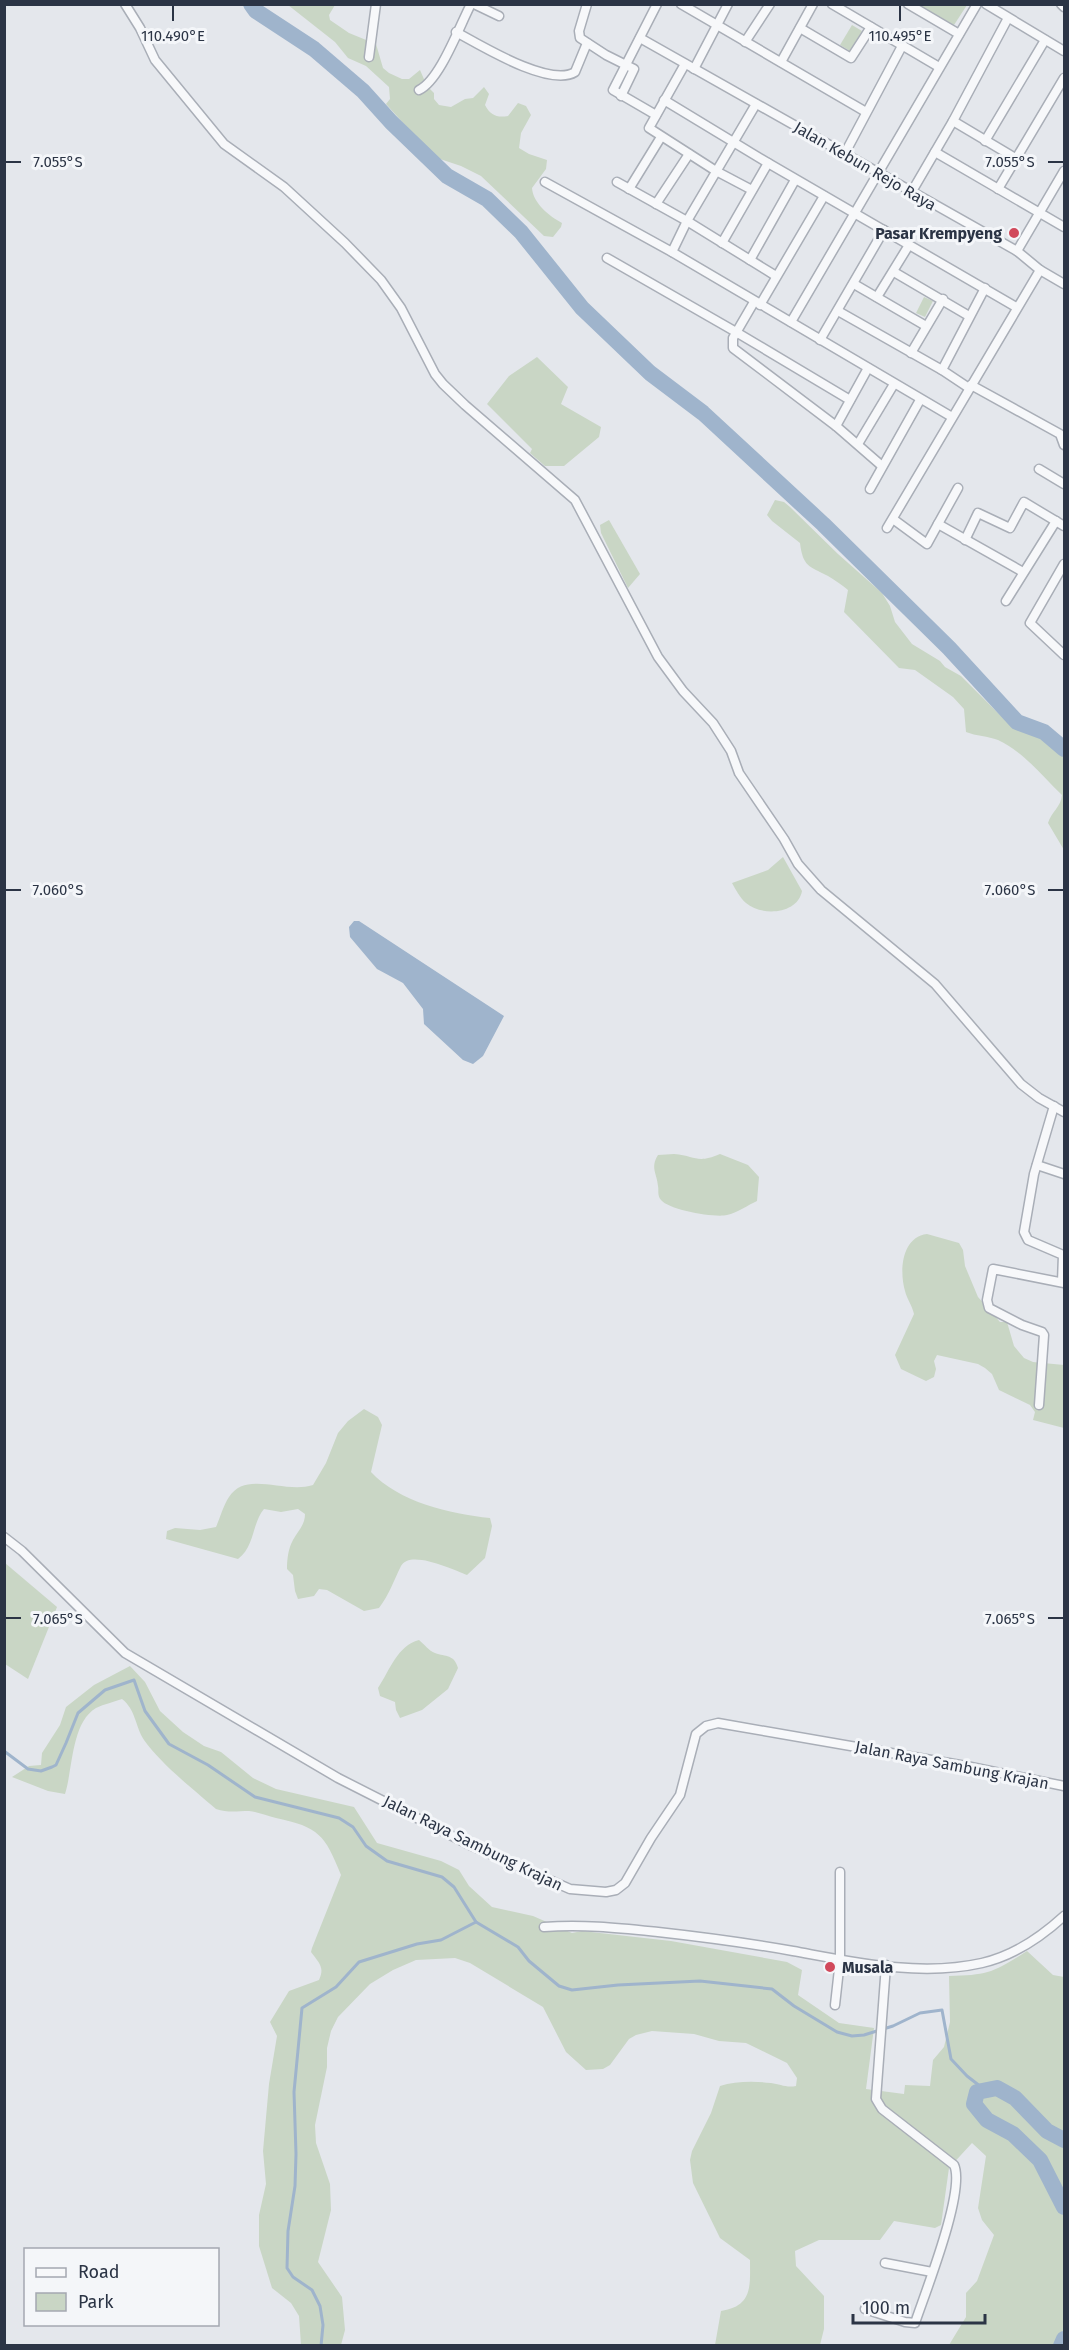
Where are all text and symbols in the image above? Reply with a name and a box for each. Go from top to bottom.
text: 110.490°E [141,27,205,45]
text: 110.495°E [868,27,932,45]
street label: Jalan Kebun Rejo Raya [790,117,940,215]
text: 7.055°S [33,153,83,171]
text: 7.055°S [985,153,1035,171]
place label: Pasar Krempyeng [875,224,1002,243]
marker: Pasar Krempyeng [1007,226,1021,240]
text: 7.060°S [33,881,83,899]
text: 7.060°S [985,881,1035,899]
text: 7.065°S [33,1610,83,1628]
text: 7.065°S [985,1610,1035,1628]
street label: Jalan Raya Sambung Krajan [854,1737,1050,1793]
street label: Jalan Raya Sambung Krajan [380,1791,566,1895]
place label: Musala [842,1958,894,1977]
marker: Musala [823,1960,837,1974]
legend [24,2248,219,2326]
text: Road [78,2261,120,2283]
scale bar [853,2287,985,2325]
text: Park [78,2291,114,2313]
text: 100 m [862,2297,910,2319]

